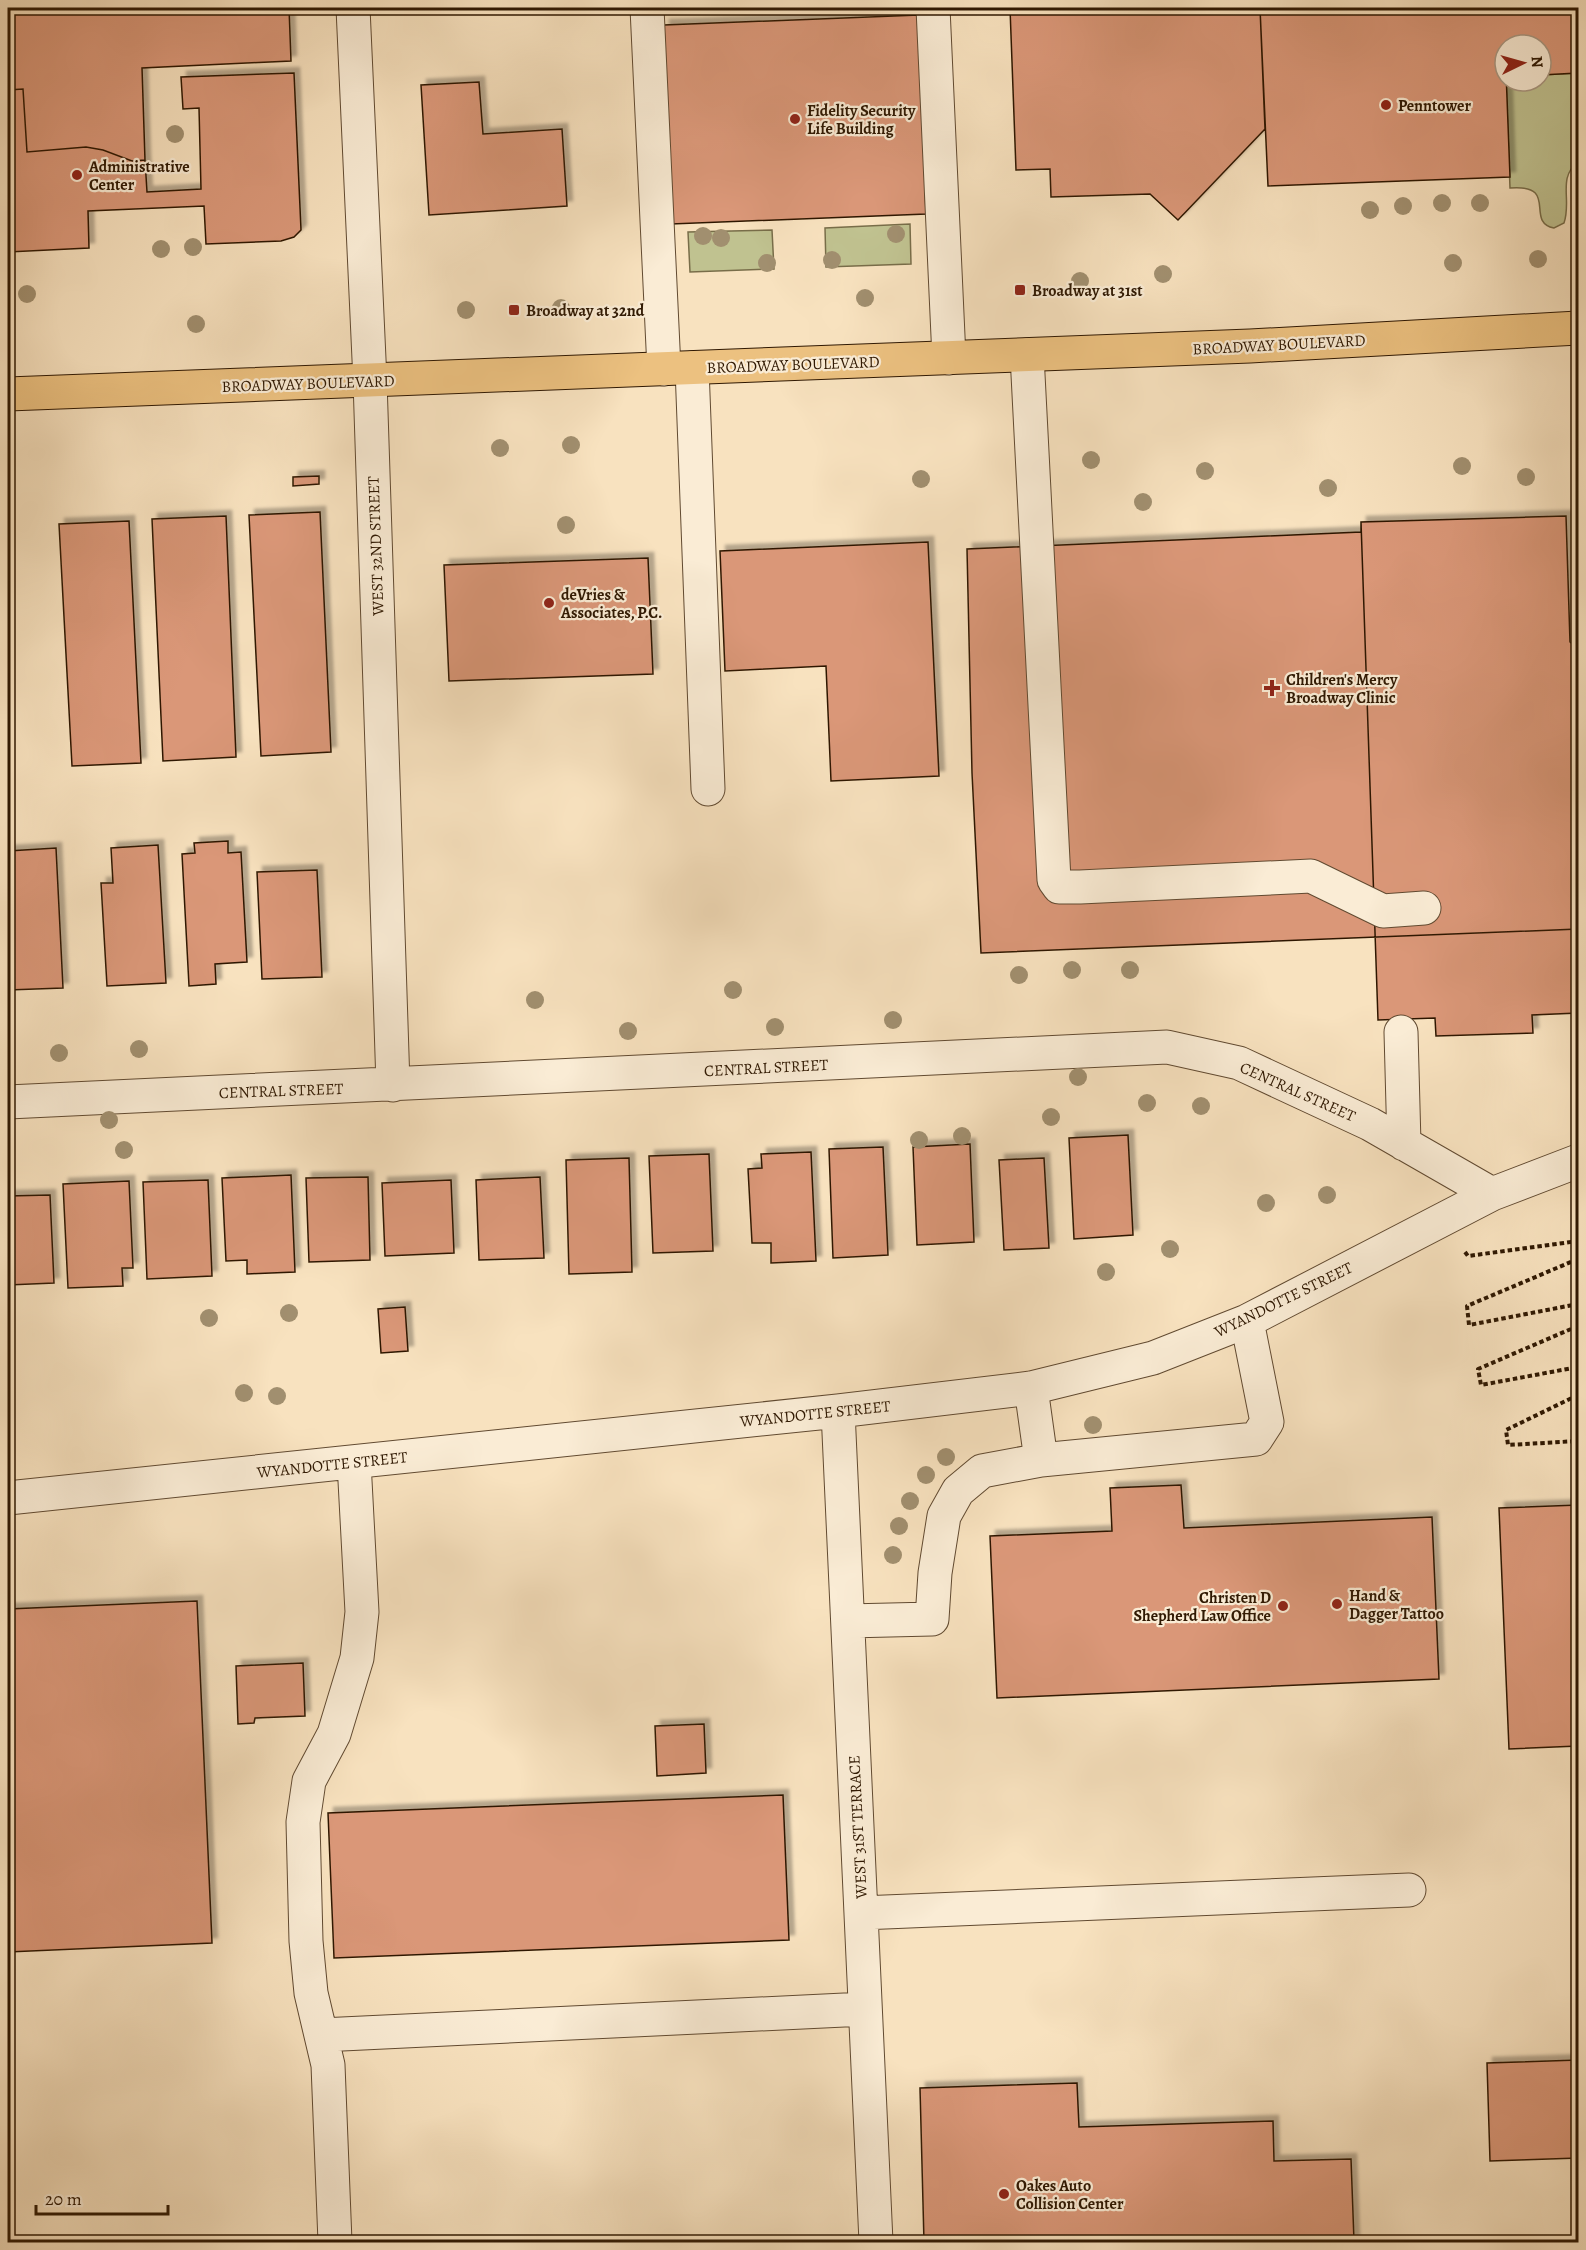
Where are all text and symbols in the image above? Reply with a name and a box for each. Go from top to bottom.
north arrow [1493,33,1553,93]
text: N [1525,55,1548,69]
place label: Penntower [1398,95,1471,117]
marker: Penntower [1379,98,1393,112]
place label: Fidelity Security Life Building [807,100,916,140]
marker: Fidelity Security Life Building [788,112,802,126]
place label: Administrative Center [88,156,190,196]
marker: Administrative Center [70,168,84,182]
place label: Broadway at 31st [1032,280,1143,302]
marker: Broadway at 31st [1013,283,1027,297]
place label: Broadway at 32nd [526,300,645,322]
marker: Broadway at 32nd [507,303,521,317]
street label: BROADWAY BOULEVARD [1192,329,1366,361]
street label: BROADWAY BOULEVARD [706,351,880,379]
street label: BROADWAY BOULEVARD [221,370,395,398]
street label: WEST 32ND STREET [363,476,389,617]
place label: deVries & Associates, P.C. [560,584,662,624]
marker: deVries & Associates, P.C. [542,596,556,610]
place label: Children's Mercy Broadway Clinic [1286,669,1398,709]
marker: Children's Mercy Broadway Clinic [1263,679,1281,697]
street label: CENTRAL STREET [703,1054,829,1082]
street label: CENTRAL STREET [1236,1057,1359,1127]
street label: CENTRAL STREET [218,1078,344,1104]
street label: WYANDOTTE STREET [1210,1257,1356,1343]
street label: WYANDOTTE STREET [738,1395,892,1433]
street label: WYANDOTTE STREET [255,1446,409,1484]
place label: Hand & Dagger Tattoo [1349,1585,1444,1625]
place label: Christen D Shepherd Law Office [1133,1587,1271,1627]
marker: Hand & Dagger Tattoo [1330,1597,1344,1611]
marker: Christen D Shepherd Law Office [1276,1599,1290,1613]
street label: WEST 31ST TERRACE [843,1755,873,1900]
place label: Oakes Auto Collision Center [1016,2175,1124,2215]
scale bar [36,2178,168,2216]
text: 20 m [45,2187,82,2211]
marker: Oakes Auto Collision Center [997,2187,1011,2201]

